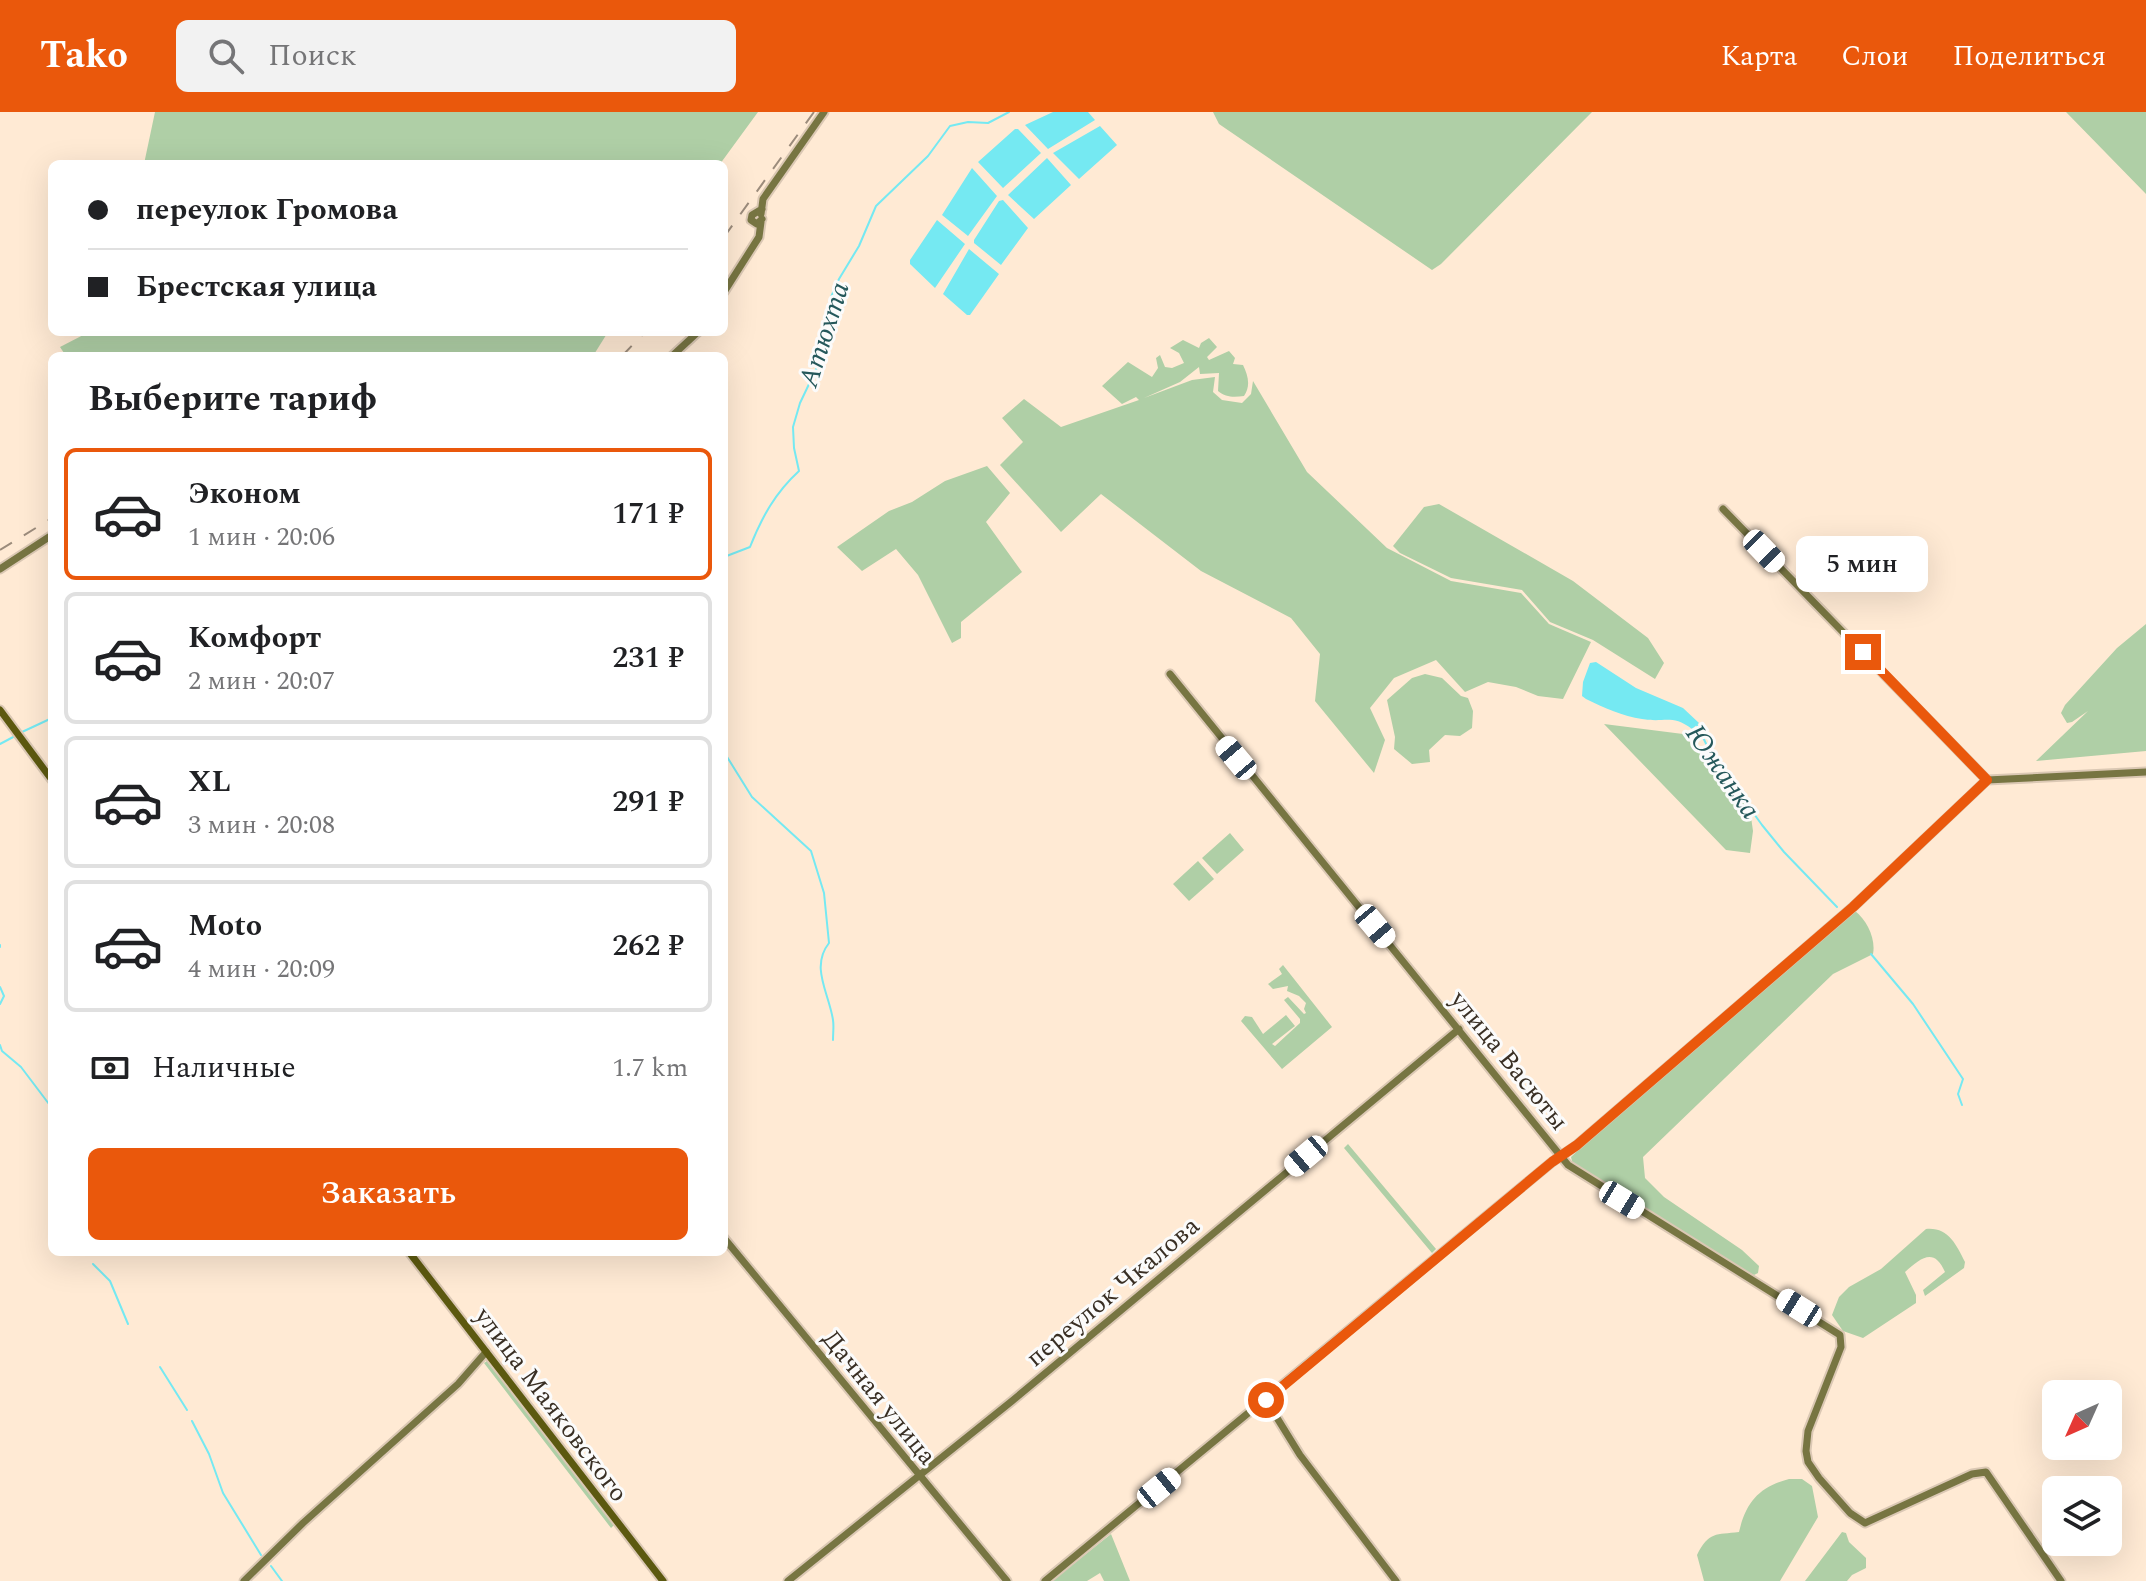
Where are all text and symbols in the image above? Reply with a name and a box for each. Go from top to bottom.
search box [176,20,736,92]
text: Tako [40,27,128,85]
text: Поиск [268,33,357,79]
icon: search [204,34,248,78]
text: Карта [1721,35,1797,78]
text: Слои [1841,35,1908,78]
text: Поделиться [1952,35,2106,78]
text: переулок Громова [136,187,398,233]
text: Брестская улица [136,264,377,310]
water label: Атюхта [787,276,862,394]
text: Выберите тариф [88,372,377,427]
text: Эконом [188,471,301,517]
icon: car [92,478,164,550]
text: 171 ₽ [612,491,684,537]
text: 1 мин · 20:06 [188,517,335,557]
car [1739,525,1789,577]
callout: 5 мин [1797,536,1929,592]
text: 5 мин [1826,544,1898,584]
text: Комфорт [188,615,321,661]
icon: car [92,622,164,694]
route end [1845,634,1881,670]
text: 231 ₽ [612,635,684,681]
text: 2 мин · 20:07 [188,661,335,701]
water label: Южанка [1674,715,1771,828]
car [1211,732,1261,784]
text: XL [188,759,231,805]
icon: car [92,766,164,838]
text: 291 ₽ [612,779,684,825]
text: 3 мин · 20:08 [188,805,335,845]
car [1350,900,1400,952]
text: Moto [188,903,262,949]
icon: car [92,910,164,982]
text: 262 ₽ [612,923,684,969]
text: 4 мин · 20:09 [188,949,335,989]
street label: улица Васюты [1440,981,1578,1139]
text: Наличные [152,1045,296,1091]
icon: cash [88,1046,132,1090]
text: 1.7 km [612,1048,688,1088]
car [1280,1131,1332,1181]
button: Заказать [88,1148,688,1240]
car [1595,1177,1649,1223]
street label: переулок Чкалова [1017,1207,1209,1377]
car [1772,1285,1826,1331]
street label: улица Маяковского [464,1298,638,1511]
street label: Дачная улица [812,1321,947,1474]
north arrow [2042,1380,2122,1460]
map controls [2042,1380,2122,1556]
route start [1248,1382,1284,1418]
car [1133,1464,1185,1512]
button: layers [2042,1476,2122,1556]

